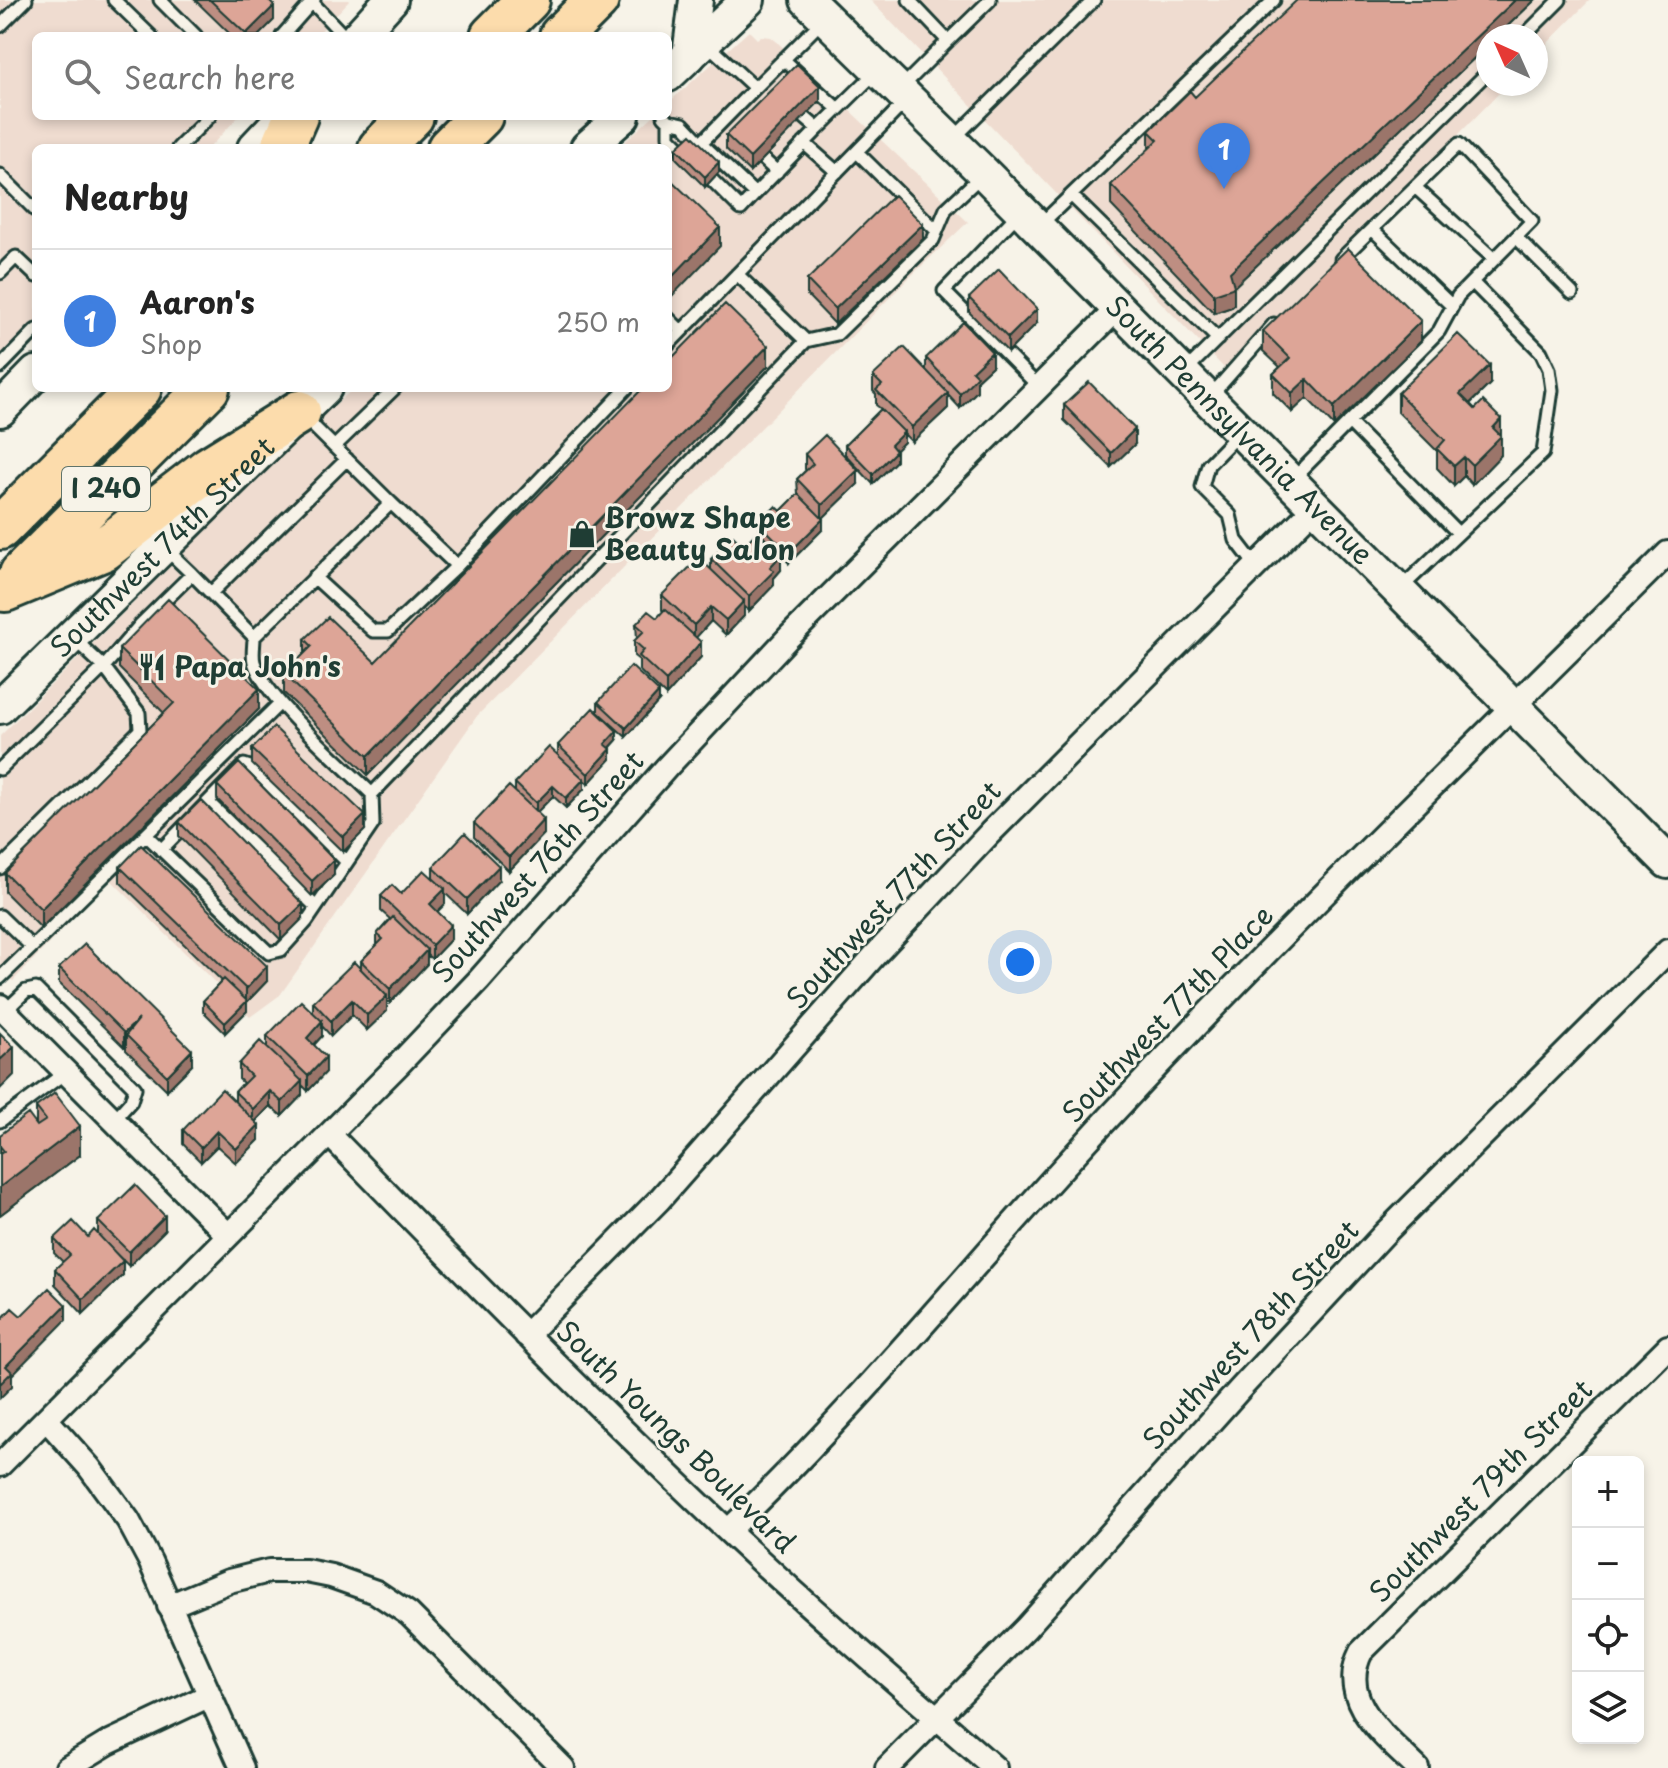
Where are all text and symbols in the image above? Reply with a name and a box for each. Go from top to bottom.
north arrow [1476,24,1548,96]
search box [32,32,672,120]
icon: search [60,54,104,98]
text: Search here [124,54,296,99]
pin: 1 [1198,123,1250,189]
text: Nearby [64,170,189,222]
text: Aaron's [140,279,255,324]
street label: South Pennsylvania Avenue [1097,285,1384,574]
text: 1 [84,302,96,341]
text: 250 m [556,302,640,341]
text: Shop [140,324,202,363]
street label: Southwest 74th Street [39,426,284,667]
road number: I 240 [62,467,150,511]
place label: Browz Shape Beauty Salon [604,495,795,570]
shop icon: Browz Shape Beauty Salon [567,519,597,549]
place label: Papa John's [174,644,341,687]
restaurant icon: Papa John's [137,652,167,682]
street label: Southwest 76th Street [421,740,653,992]
street label: Southwest 77th Street [775,770,1010,1018]
street label: Southwest 77th Place [1051,894,1283,1132]
your location [1000,942,1040,982]
street label: Southwest 78th Street [1132,1209,1368,1459]
street label: South Youngs Boulevard [548,1310,807,1562]
street label: Southwest 79th Street [1358,1368,1602,1612]
map controls [1572,1456,1644,1744]
button: + [1572,1456,1644,1528]
button: − [1572,1528,1644,1600]
button: locate [1572,1600,1644,1672]
button: layers [1572,1672,1644,1744]

